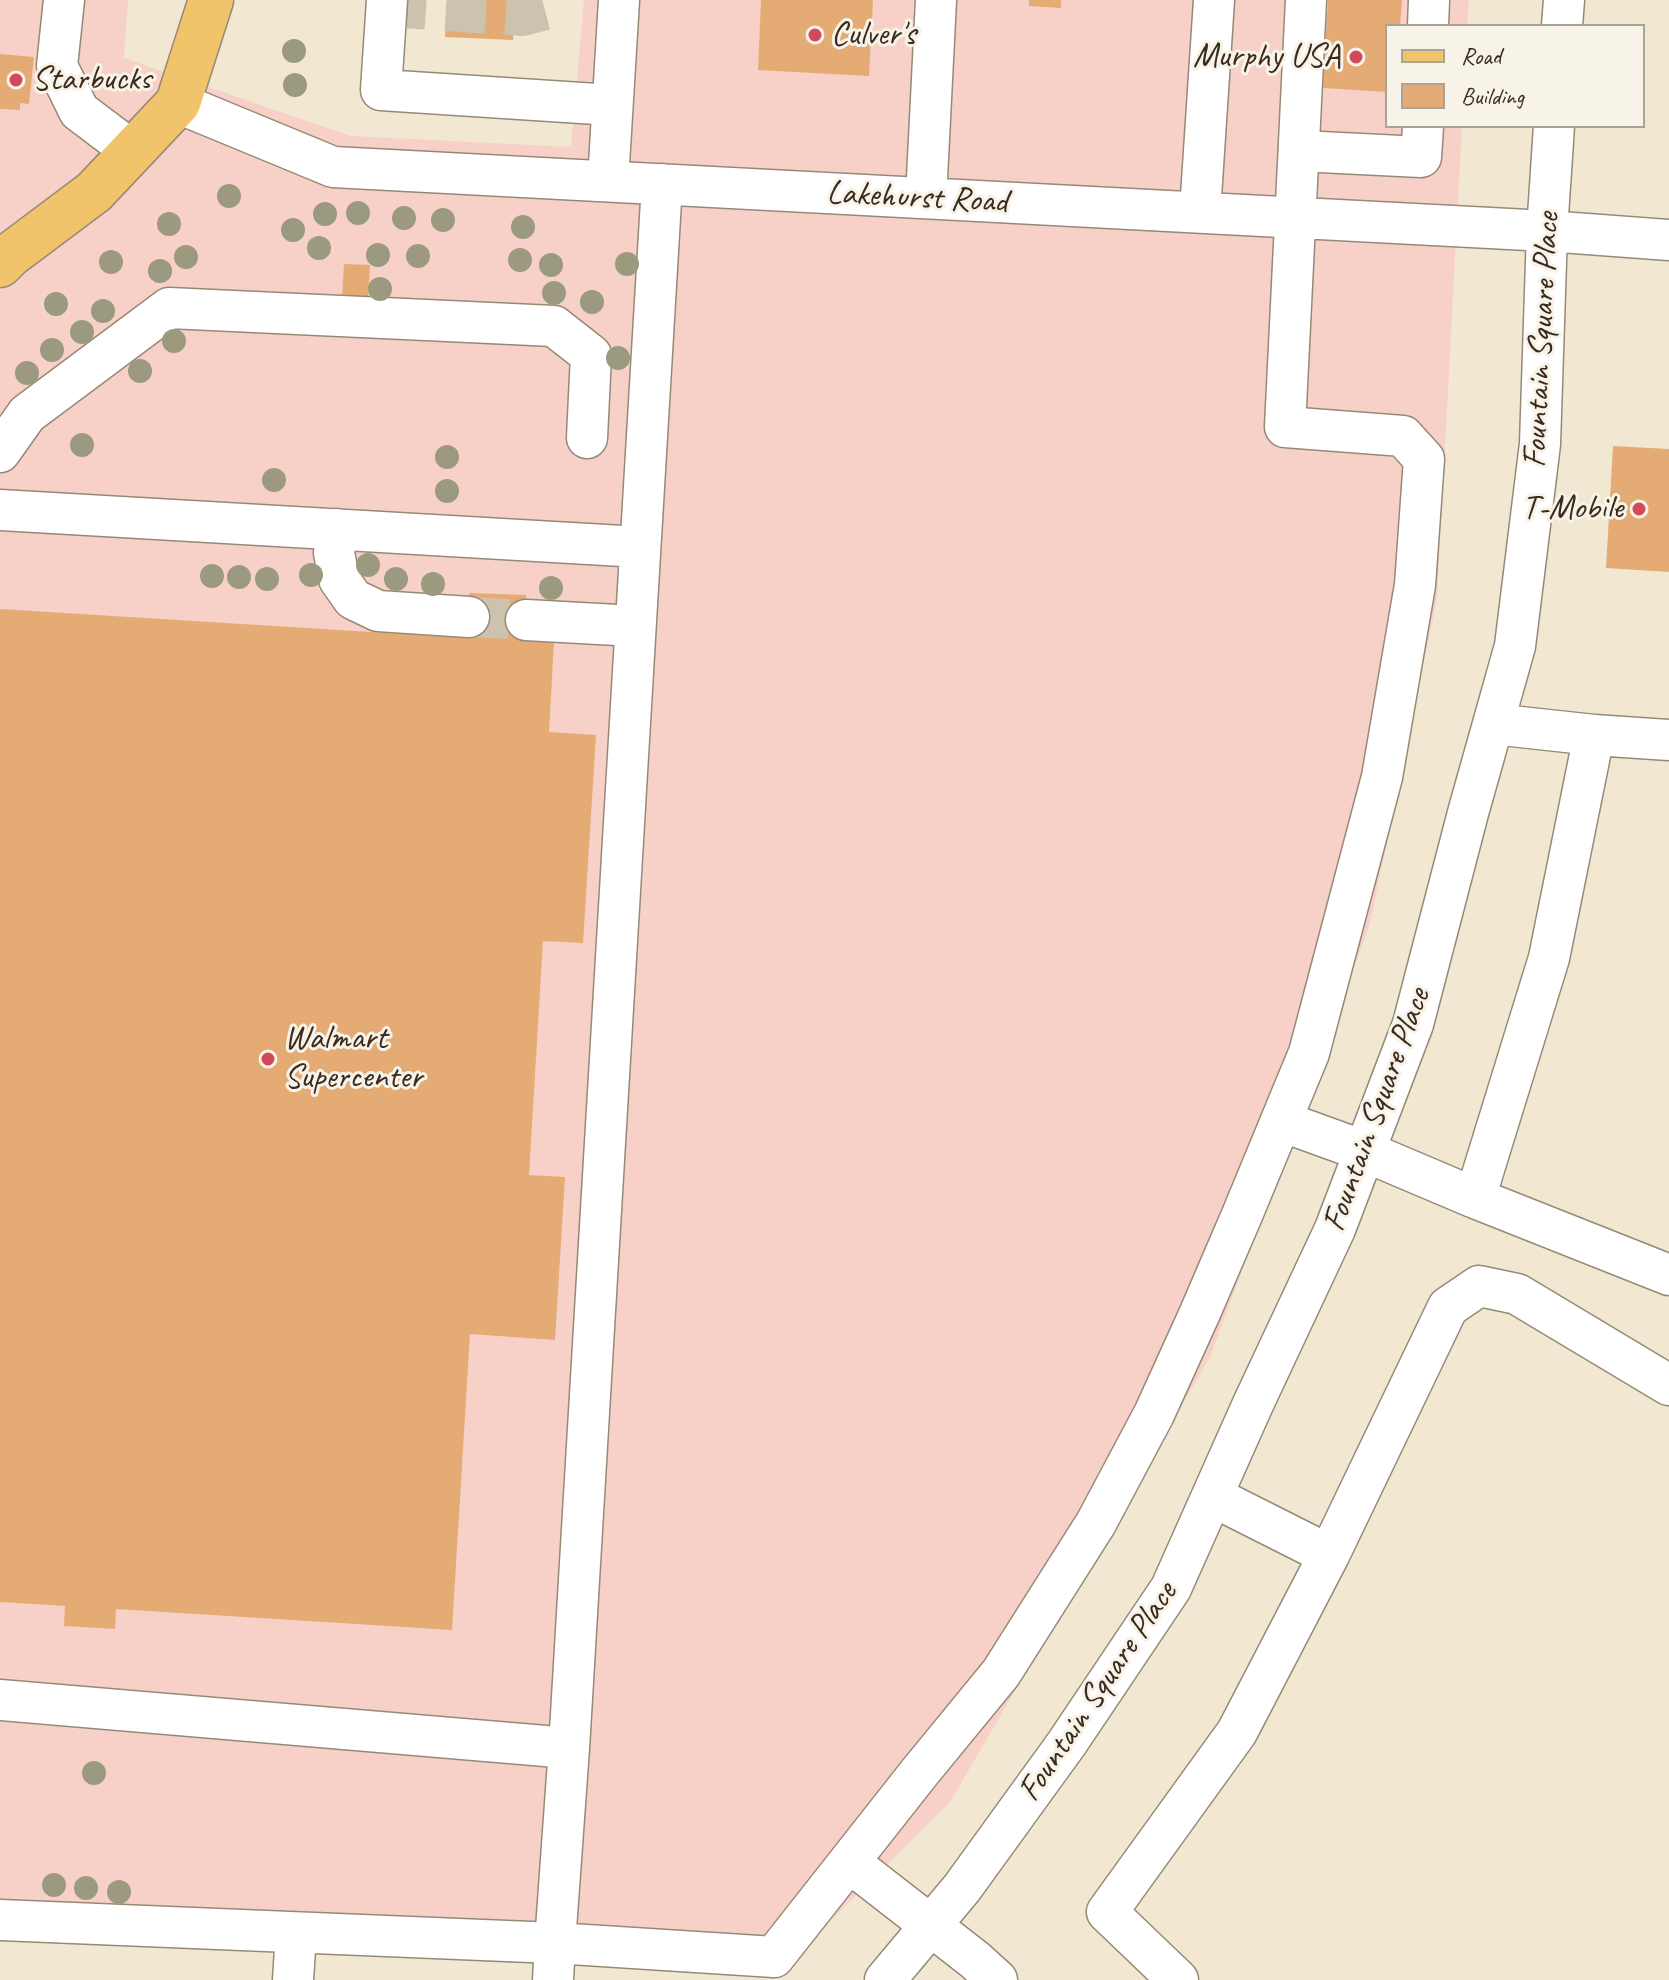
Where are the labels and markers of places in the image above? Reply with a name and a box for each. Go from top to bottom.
place label: Culver's [831,15,915,55]
marker: Culver's [806,26,824,44]
place label: Murphy USA [1193,37,1340,77]
marker: Murphy USA [1347,48,1365,66]
place label: Starbucks [32,60,151,100]
marker: Starbucks [7,71,25,89]
place label: T-Mobile [1522,489,1623,529]
marker: T-Mobile [1630,500,1648,518]
place label: Walmart Supercenter [284,1019,422,1098]
marker: Walmart Supercenter [259,1050,277,1068]

